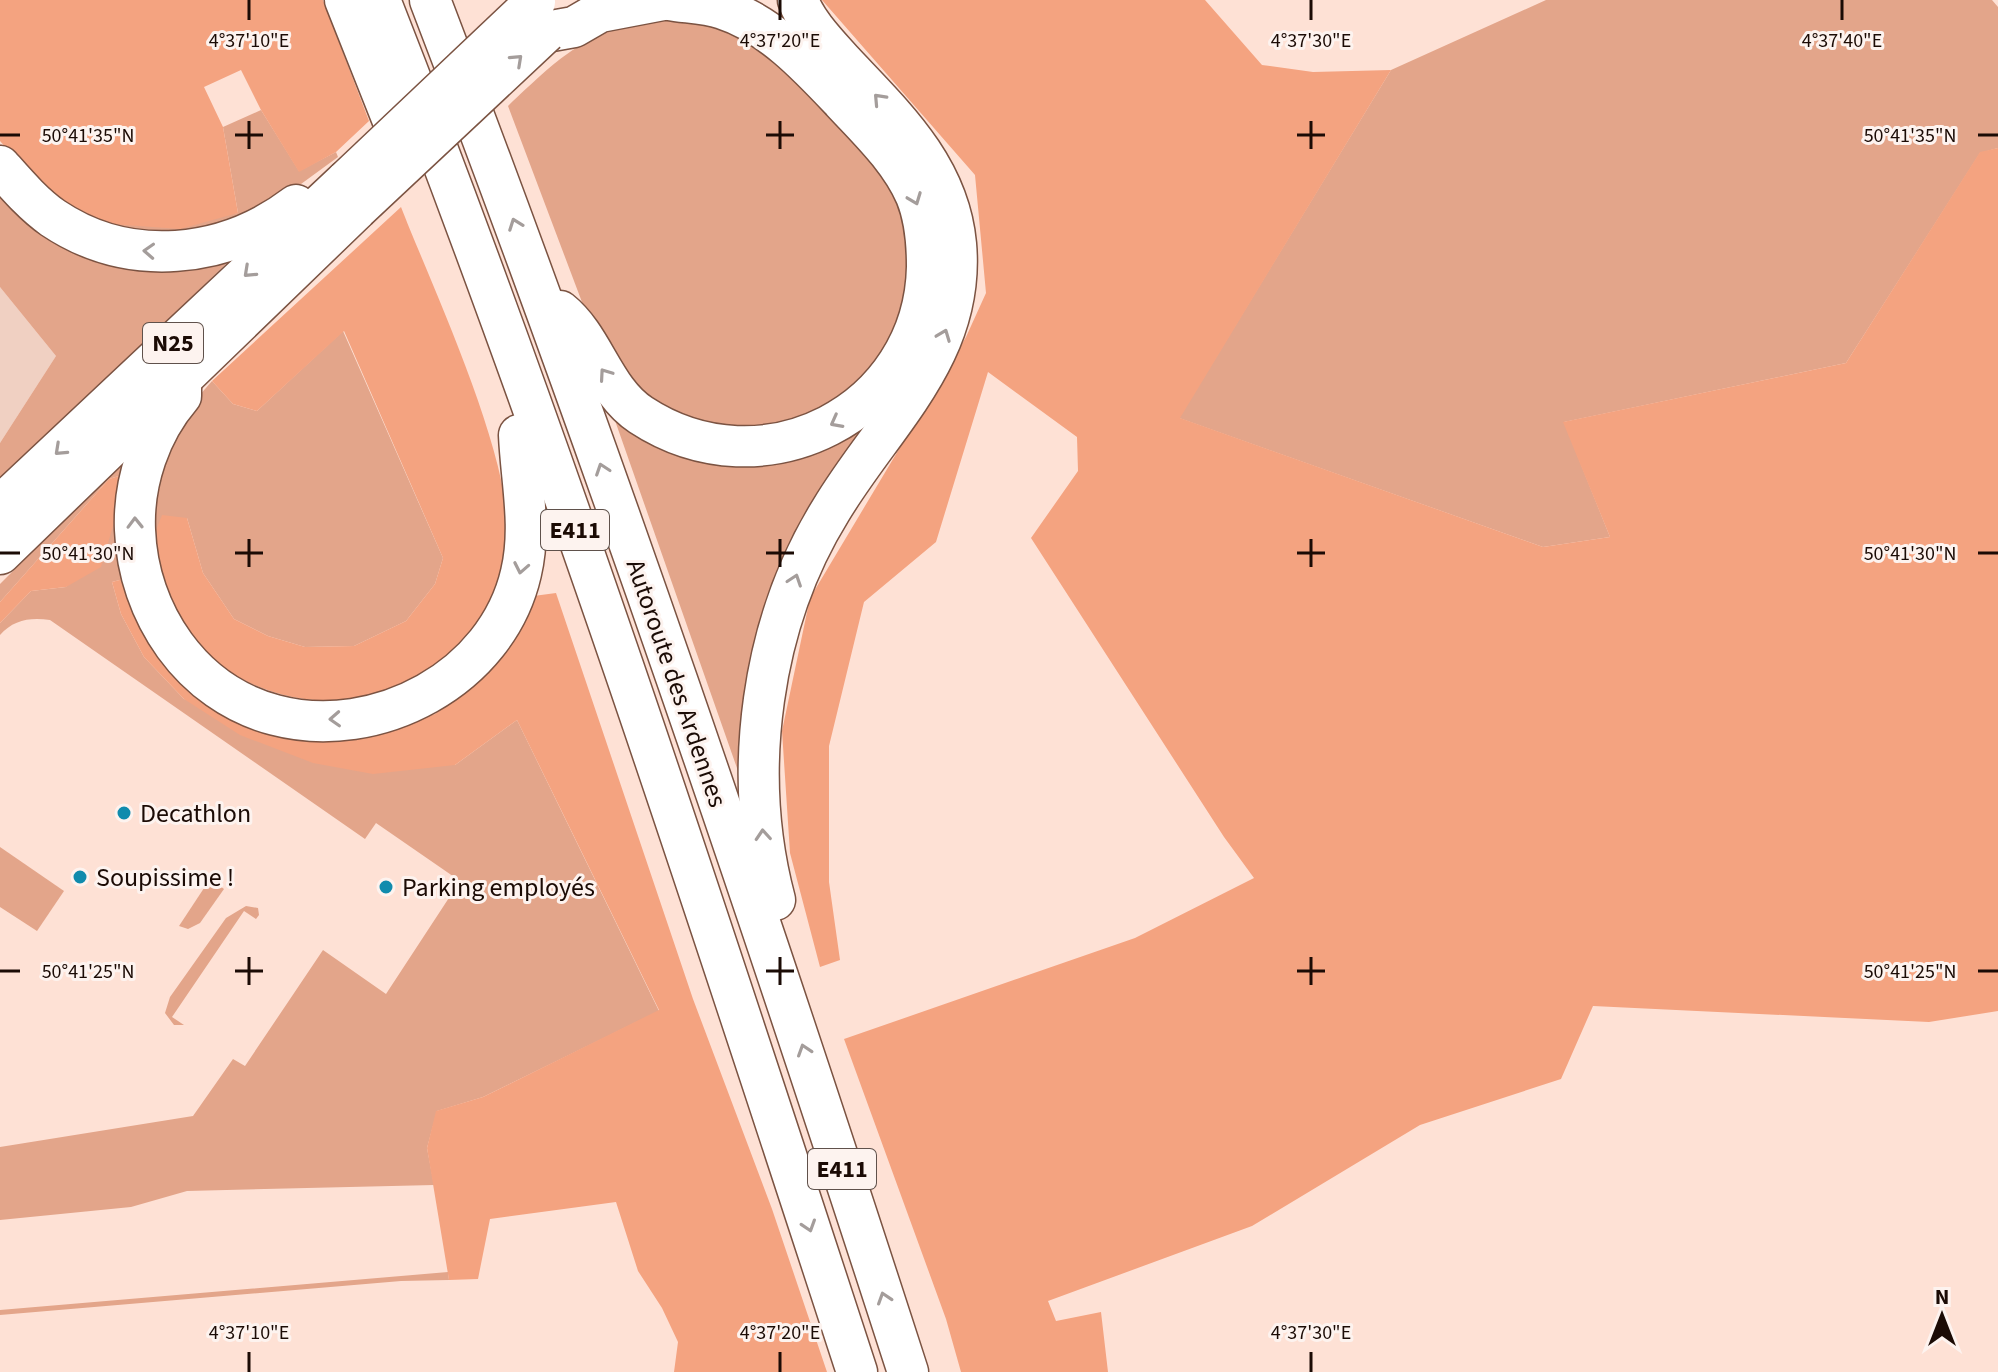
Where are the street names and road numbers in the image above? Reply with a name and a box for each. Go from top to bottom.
road number: N25 [143,323,203,363]
road number: E411 [541,510,609,550]
street label: Autoroute des Ardennes [617,554,736,812]
road number: E411 [808,1149,876,1189]

